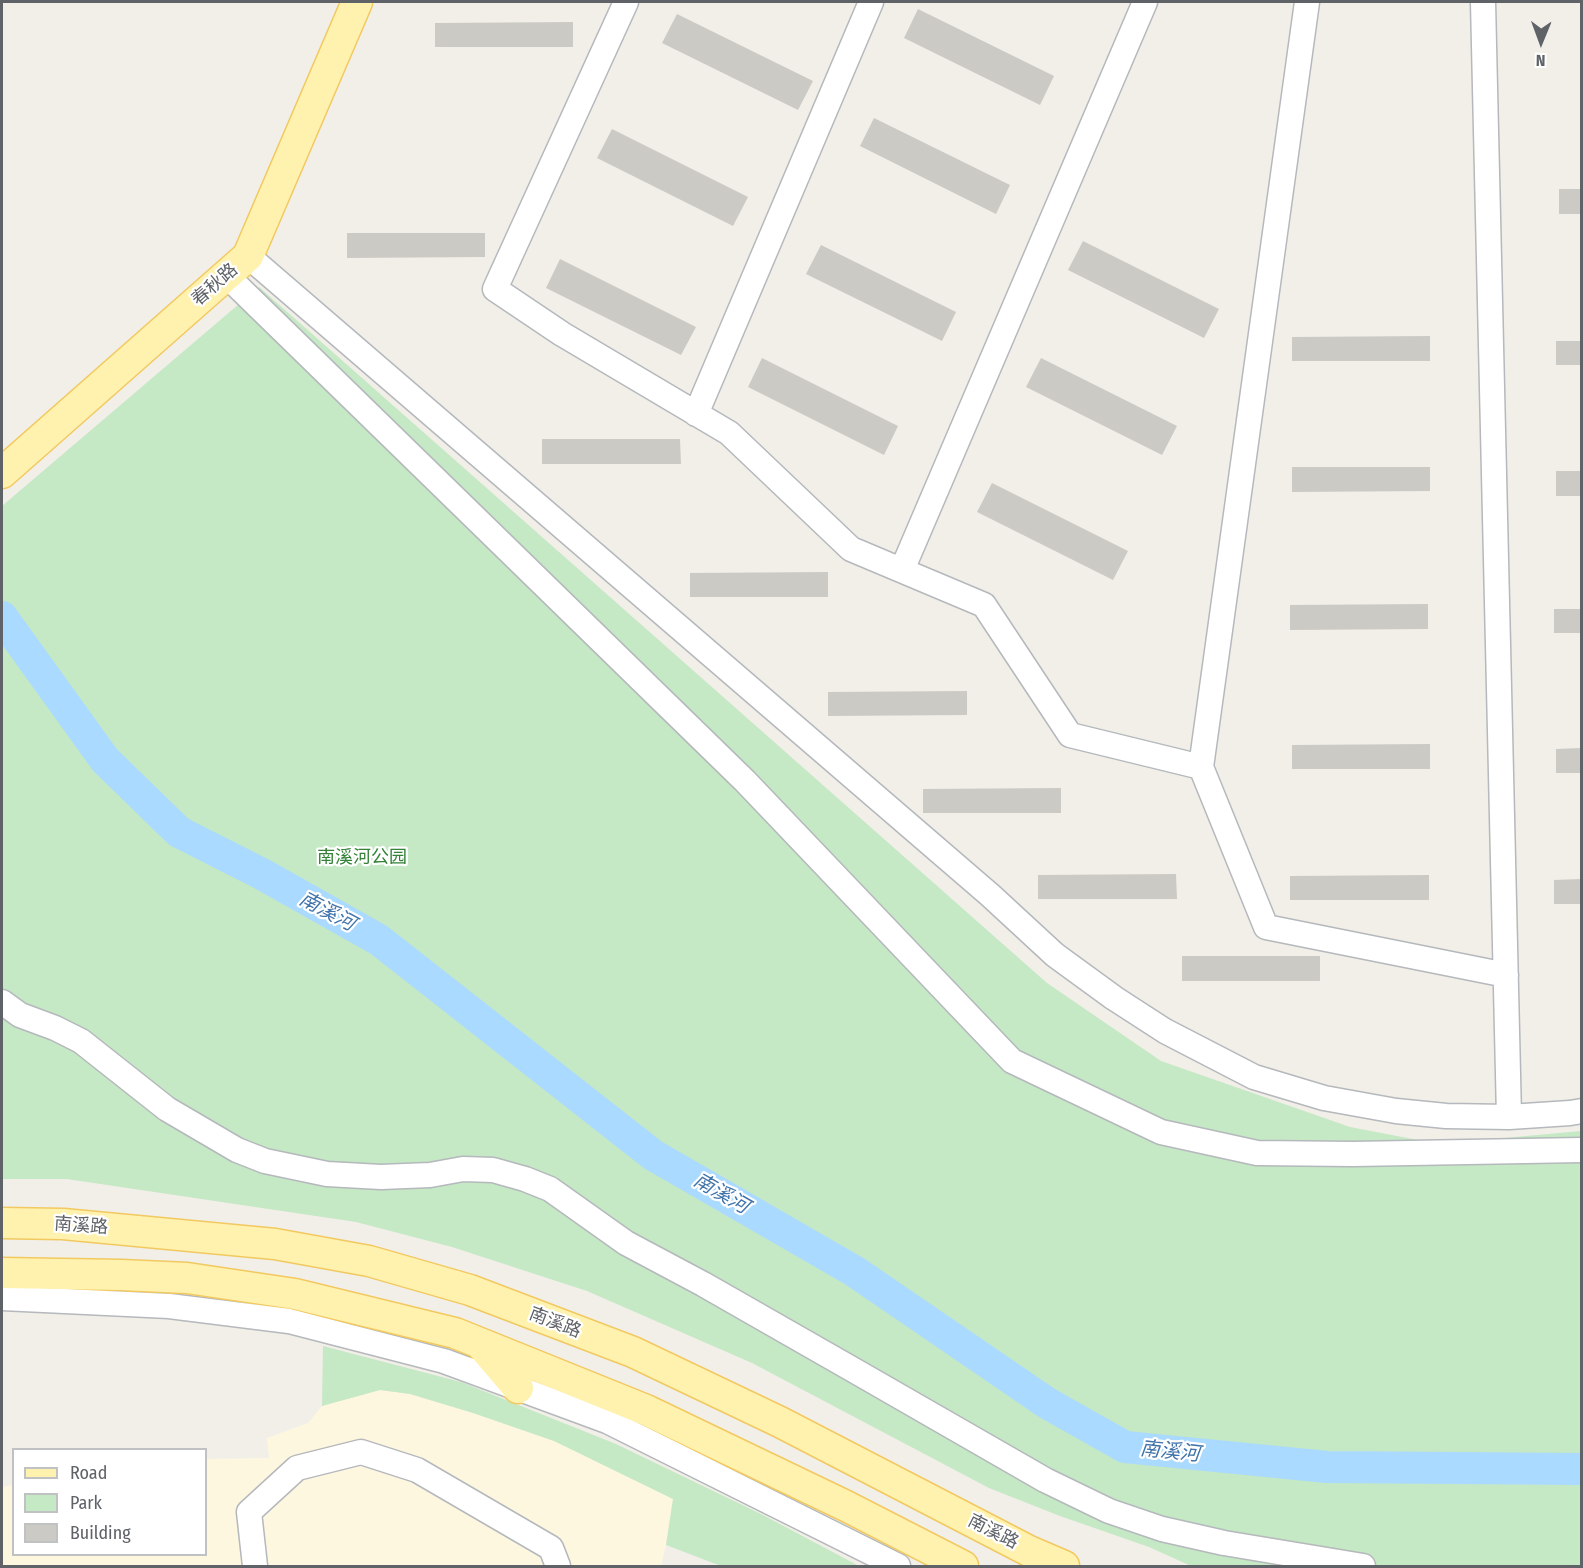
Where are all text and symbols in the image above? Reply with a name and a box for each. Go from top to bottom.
north arrow [1511,12,1571,72]
text: N [1536,51,1546,70]
street label: 春秋路 [188,259,242,311]
park label: 南溪河公园 [317,847,407,869]
water label: 南溪河 [295,887,359,937]
water label: 南溪河 [689,1169,753,1219]
street label: 南溪路 [53,1213,109,1239]
street label: 南溪路 [526,1303,584,1343]
water label: 南溪河 [1139,1437,1201,1467]
legend [12,1448,207,1556]
text: Road [70,1462,107,1484]
text: Park [70,1492,102,1514]
street label: 南溪路 [964,1510,1022,1554]
text: Building [70,1522,131,1544]

